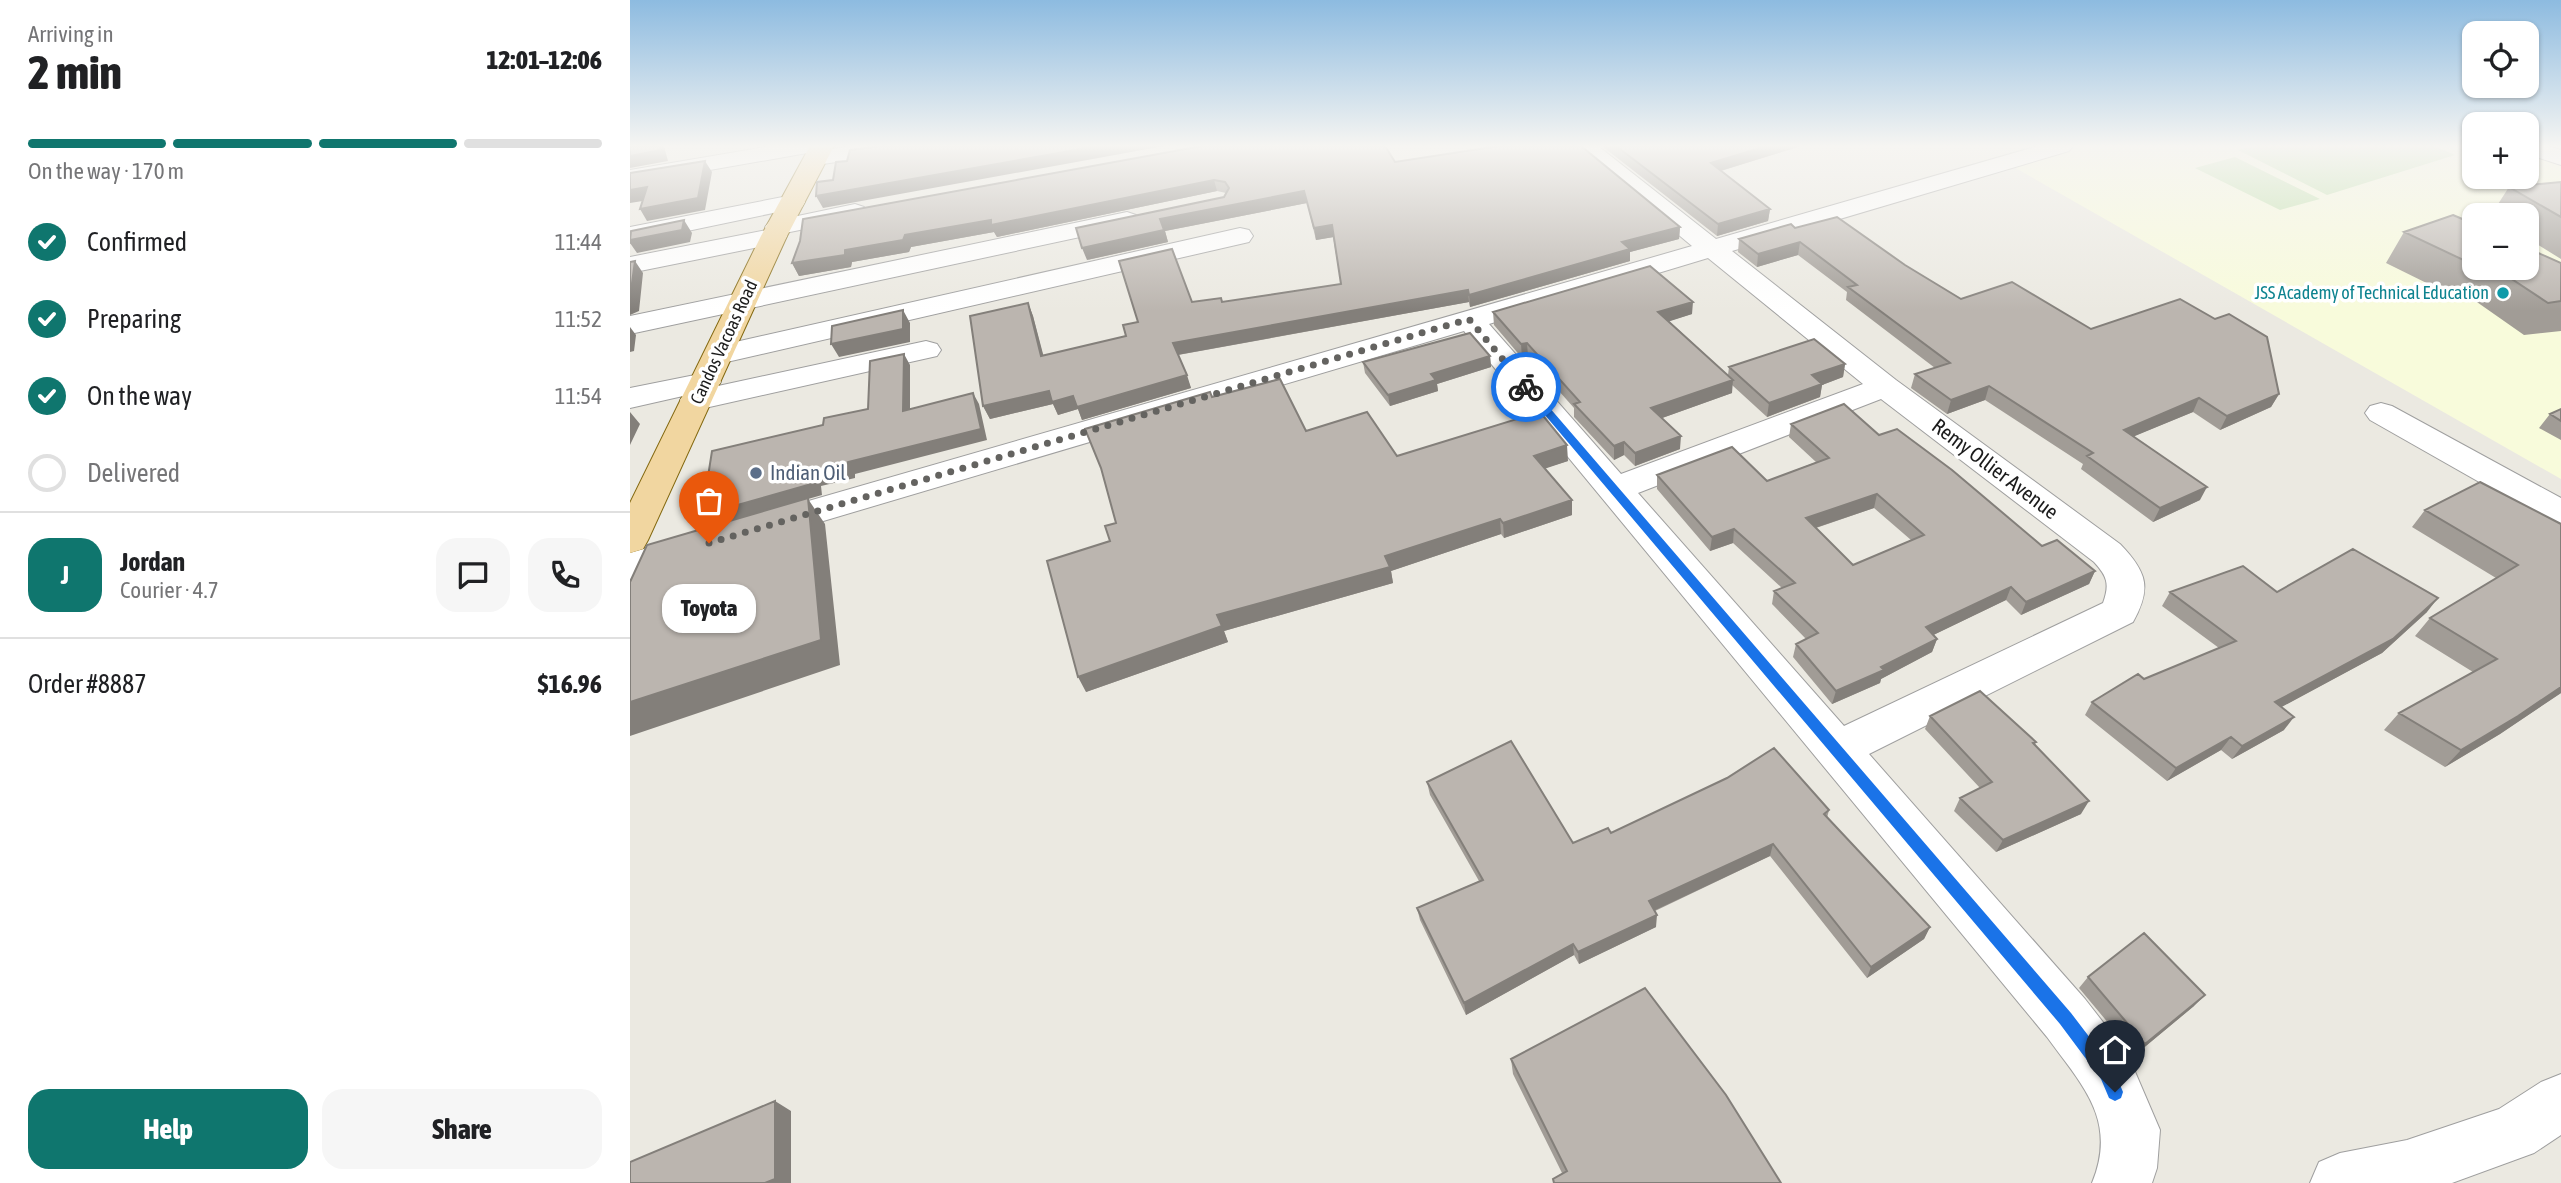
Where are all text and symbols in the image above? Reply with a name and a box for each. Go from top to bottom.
text: Arriving in [28,21,114,47]
map controls [2462,21,2539,280]
button: locate [2462,21,2539,98]
text: 12:01–12:06 [486,45,602,75]
text: 2 min [28,46,122,99]
button: + [2462,112,2539,189]
text: On the way · 170 m [28,158,184,184]
button: − [2462,203,2539,280]
icon: check [28,223,66,261]
text: Confirmed [87,227,187,257]
text: 11:44 [555,229,602,255]
street label: Candos Vacoas Road [686,276,761,407]
place label: JSS Academy of Technical Education [2254,282,2489,303]
marker: JSS Academy of Technical Education [2495,285,2511,301]
icon: check [28,300,66,338]
text: Preparing [87,304,181,334]
text: 11:52 [555,306,602,332]
courier [1491,352,1561,422]
icon: bike [1507,368,1545,406]
icon: check [28,377,66,415]
text: On the way [87,381,192,411]
text: 11:54 [555,383,602,409]
street label: Remy Ollier Avenue [1928,413,2063,523]
text: Delivered [87,458,180,488]
place label: Indian Oil [770,460,846,484]
marker: Indian Oil [748,465,764,481]
pin [679,471,739,543]
icon: bag [690,482,728,520]
button: chat [436,538,510,612]
button: phone [528,538,602,612]
text: Jordan [120,547,185,577]
text: J [61,560,69,590]
text: Courier · 4.7 [120,577,219,603]
callout: Toyota [662,585,756,634]
text: Toyota [681,595,737,621]
text: Order #8887 [28,669,147,699]
text: $16.96 [538,669,602,699]
pin [2085,1020,2145,1092]
icon: home [2096,1031,2134,1069]
button: Help [28,1089,308,1169]
button: Share [322,1089,602,1169]

